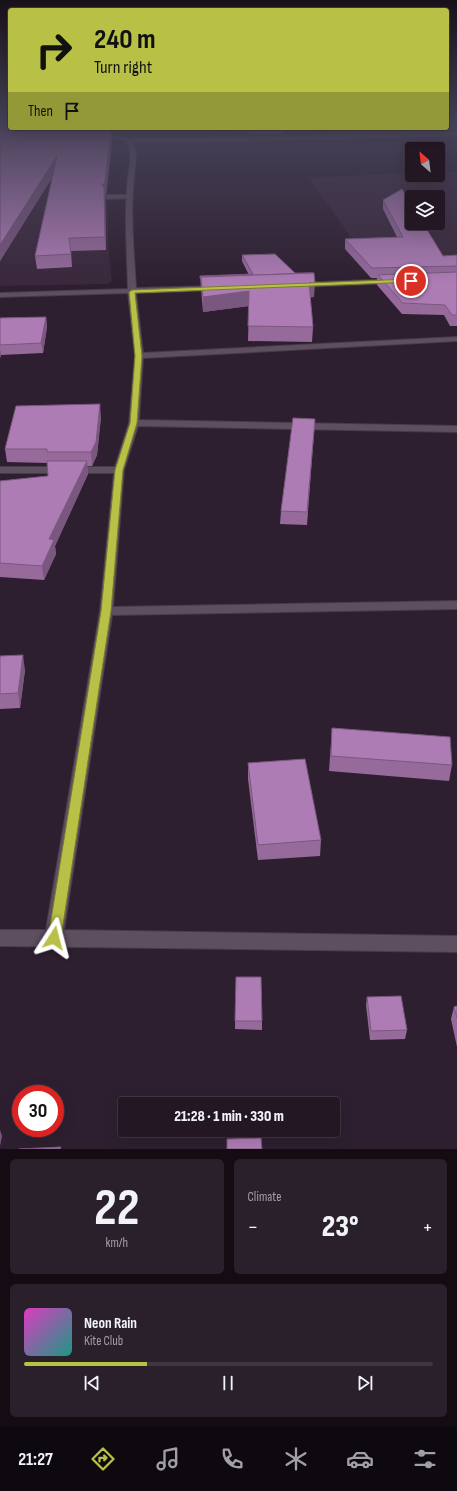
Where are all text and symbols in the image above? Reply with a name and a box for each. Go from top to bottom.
text: 240 m [94,23,155,56]
icon: right [28,24,80,76]
text: Turn right [94,57,152,78]
icon: arrive [61,100,83,122]
text: Then [28,102,53,121]
north arrow [405,142,445,182]
map controls [405,142,445,230]
button: layers [405,190,445,230]
pin [394,264,428,298]
icon: arrive [400,270,422,292]
position arrow [33,917,75,959]
speed limit sign: 30 [12,1085,64,1137]
text: 21:28 · 1 min · 330 m [174,1107,284,1126]
text: 22 [94,1177,140,1240]
text: Climate [248,1189,281,1205]
text: 23° [322,1209,359,1245]
text: − [248,1214,258,1241]
text: + [422,1214,433,1241]
text: km/h [106,1235,128,1251]
text: Neon Rain [84,1314,137,1333]
text: Kite Club [84,1333,123,1349]
icon: previous [81,1372,103,1394]
icon: pause [217,1372,239,1394]
icon: next [354,1372,376,1394]
icon: directions [89,1445,117,1473]
icon: music [154,1445,182,1473]
icon: phone [218,1445,246,1473]
icon: climate [282,1445,310,1473]
icon: car [346,1445,374,1473]
icon: filters [411,1445,439,1473]
text: 21:27 [18,1449,53,1470]

